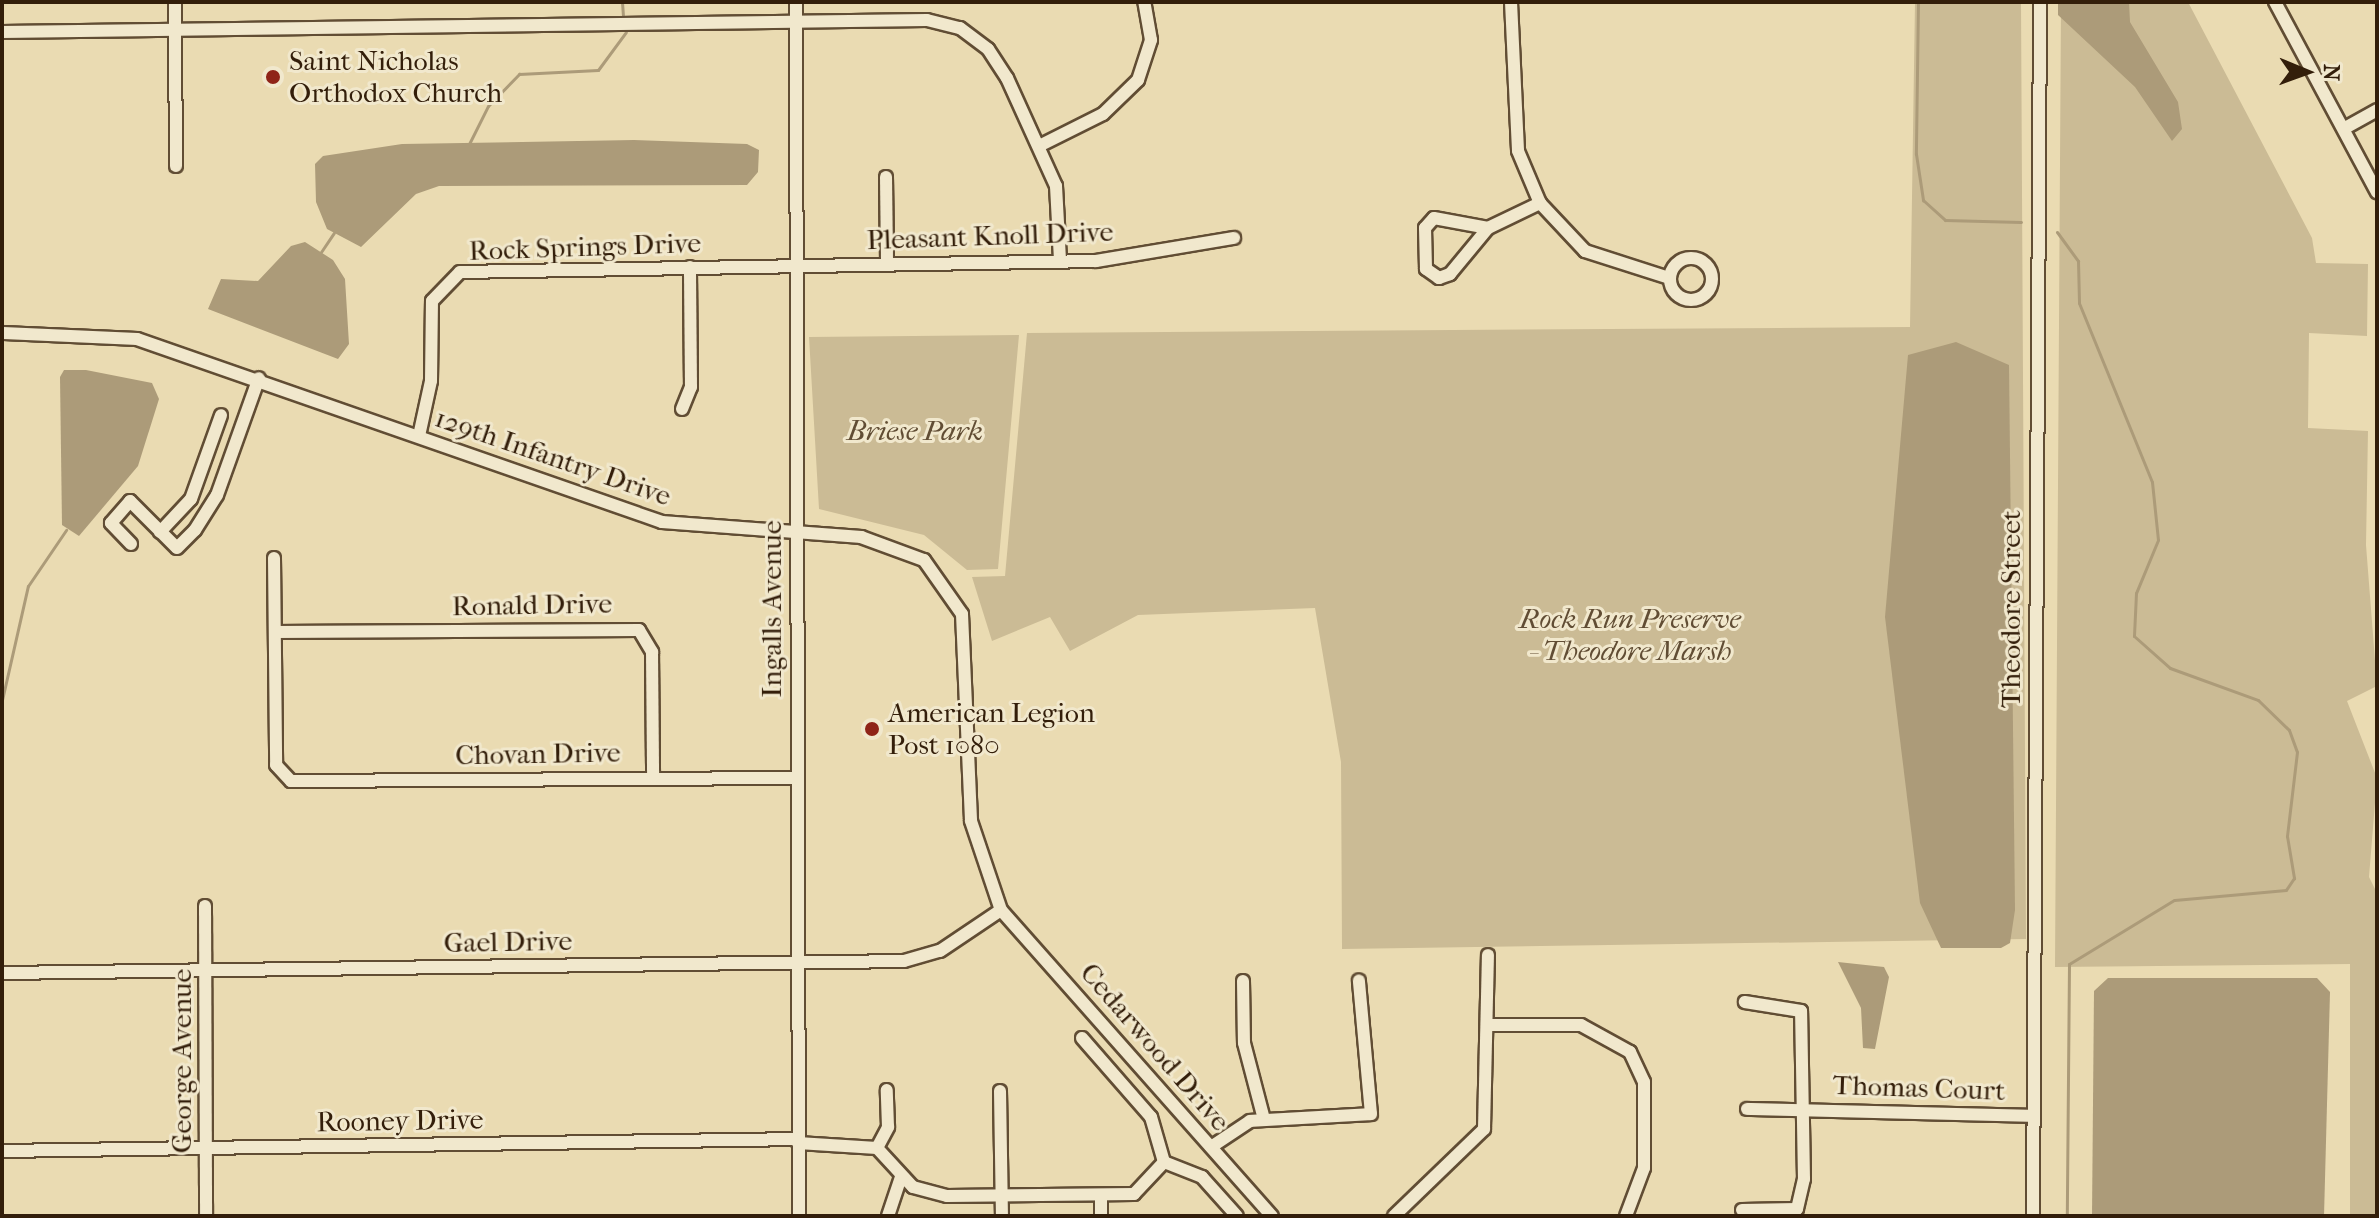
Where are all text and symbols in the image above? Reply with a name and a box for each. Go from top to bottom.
north arrow [2267,32,2347,112]
place label: Saint Nicholas Orthodox Church [289,44,502,110]
text: N [2318,64,2344,81]
marker: Saint Nicholas Orthodox Church [264,68,282,86]
street label: Pleasant Knoll Drive [866,215,1114,257]
street label: Rock Springs Drive [468,226,702,268]
street label: 129th Infantry Drive [431,401,675,513]
park label: Briese Park [847,414,983,448]
street label: Theodore Street [1994,510,2028,708]
street label: Ingalls Avenue [755,520,789,698]
street label: Ronald Drive [452,587,612,623]
park label: Rock Run Preserve - Theodore Marsh [1519,602,1741,668]
place label: American Legion Post 1080 [888,696,1095,762]
marker: American Legion Post 1080 [863,720,881,738]
street label: Chovan Drive [455,736,621,772]
street label: Gael Drive [443,924,573,960]
street label: Cedarwood Drive [1073,956,1237,1138]
street label: George Avenue [165,969,199,1153]
street label: Thomas Court [1832,1068,2006,1108]
street label: Rooney Drive [316,1103,484,1139]

